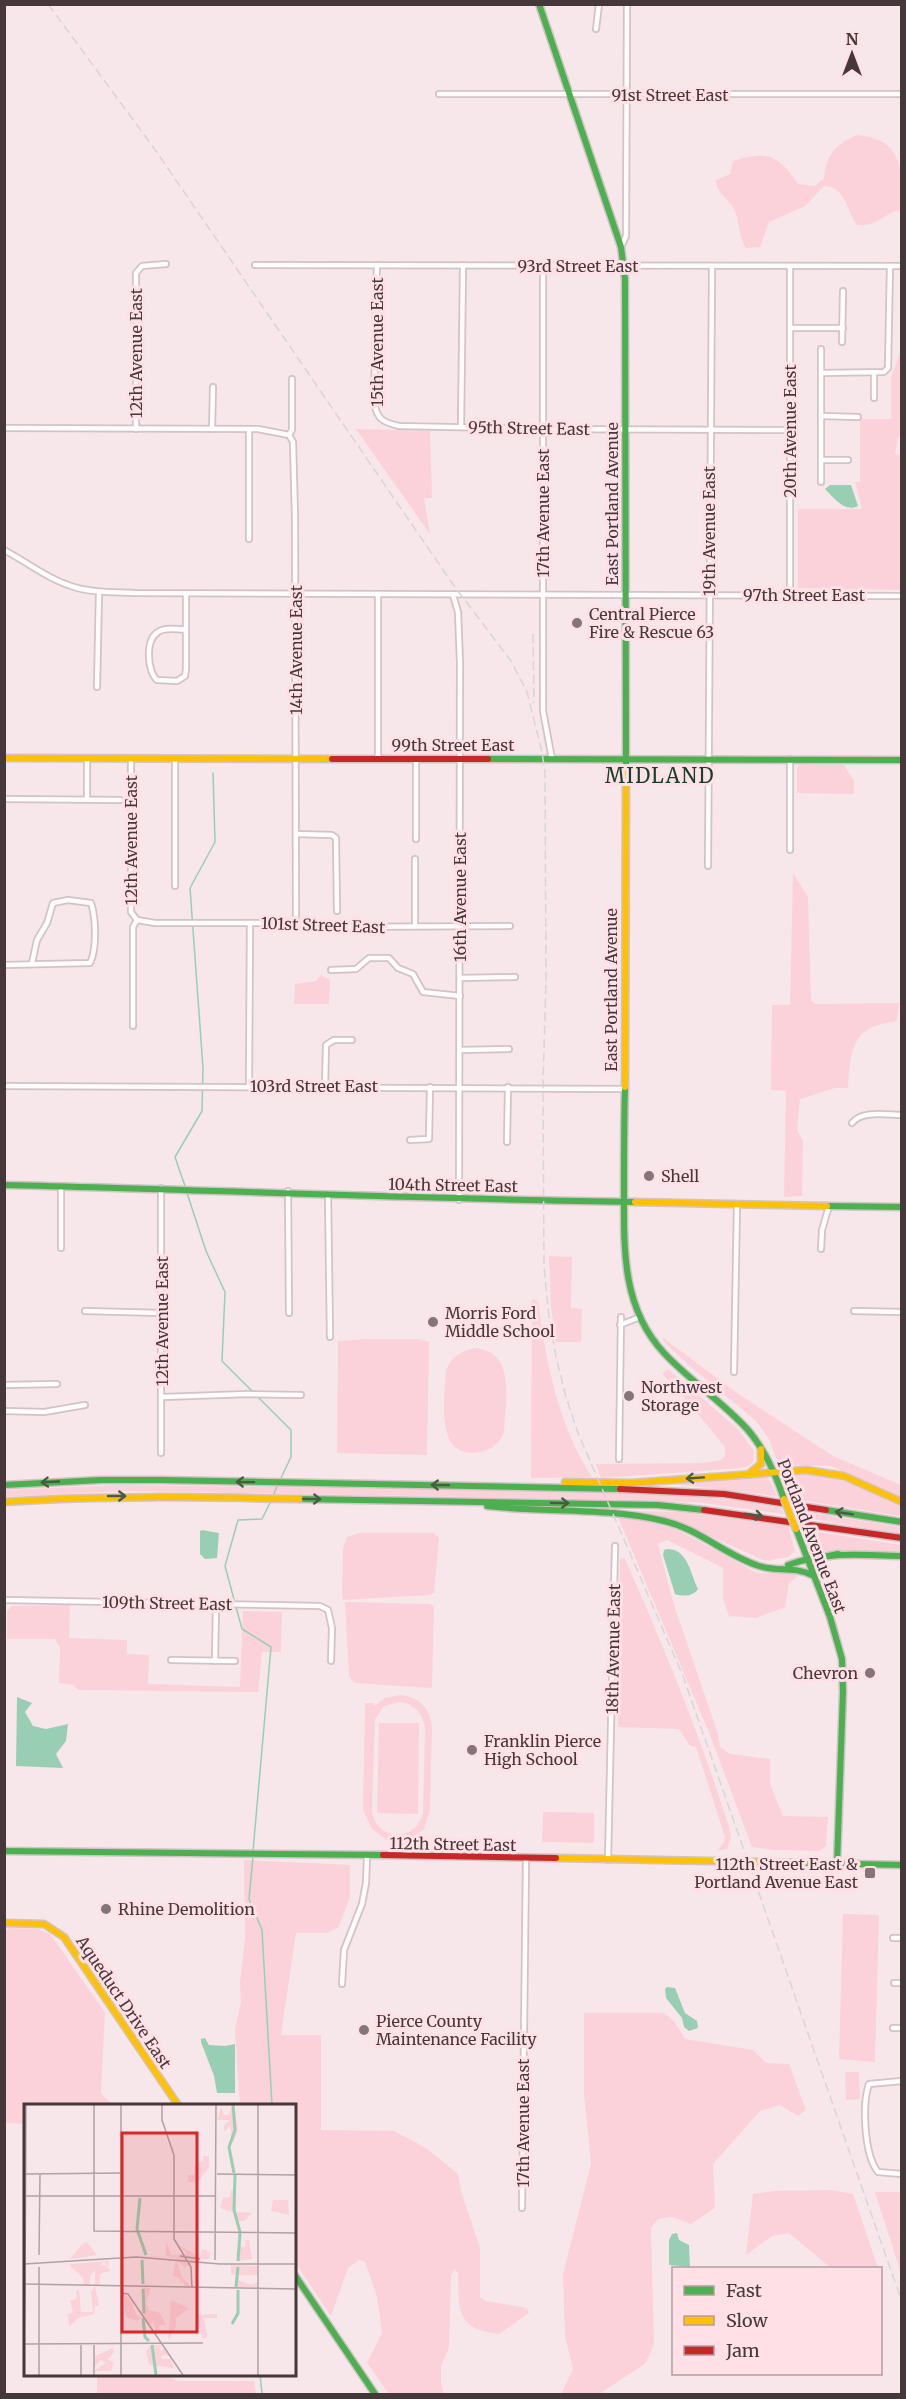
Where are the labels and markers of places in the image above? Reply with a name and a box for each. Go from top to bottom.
place label: Central Pierce Fire & Rescue 63 [589,604,714,642]
marker: Central Pierce Fire & Rescue 63 [570,616,584,630]
place label: Shell [661,1166,699,1186]
marker: Shell [642,1169,656,1183]
place label: Morris Ford Middle School [445,1303,555,1341]
marker: Morris Ford Middle School [426,1315,440,1329]
place label: Northwest Storage [641,1377,723,1415]
marker: Northwest Storage [622,1389,636,1403]
place label: Chevron [793,1663,858,1683]
marker: Chevron [863,1666,877,1680]
place label: Franklin Pierce High School [484,1731,601,1769]
marker: Franklin Pierce High School [465,1743,479,1757]
place label: 112th Street East & Portland Avenue East [694,1854,859,1892]
marker: 112th Street East & Portland Avenue East [863,1866,877,1880]
place label: Rhine Demolition [118,1899,255,1919]
marker: Rhine Demolition [99,1902,113,1916]
place label: Pierce County Maintenance Facility [376,2011,537,2049]
marker: Pierce County Maintenance Facility [357,2023,371,2037]

